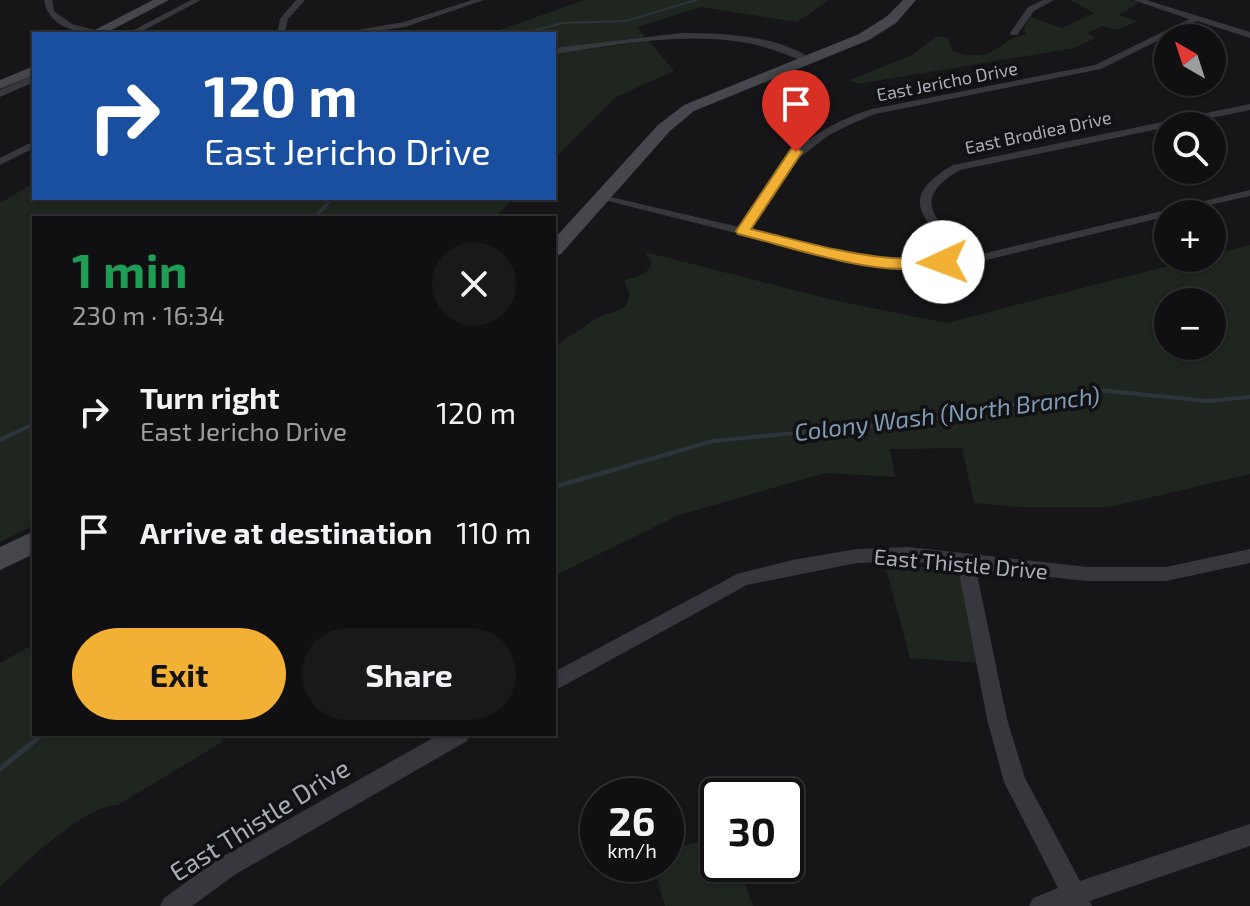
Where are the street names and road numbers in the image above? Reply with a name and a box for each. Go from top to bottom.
street label: East Jericho Drive [875,57,1019,105]
street label: East Brodiea Drive [963,106,1113,158]
street label: East Thistle Drive [873,542,1049,584]
street label: East Thistle Drive [163,751,355,887]

